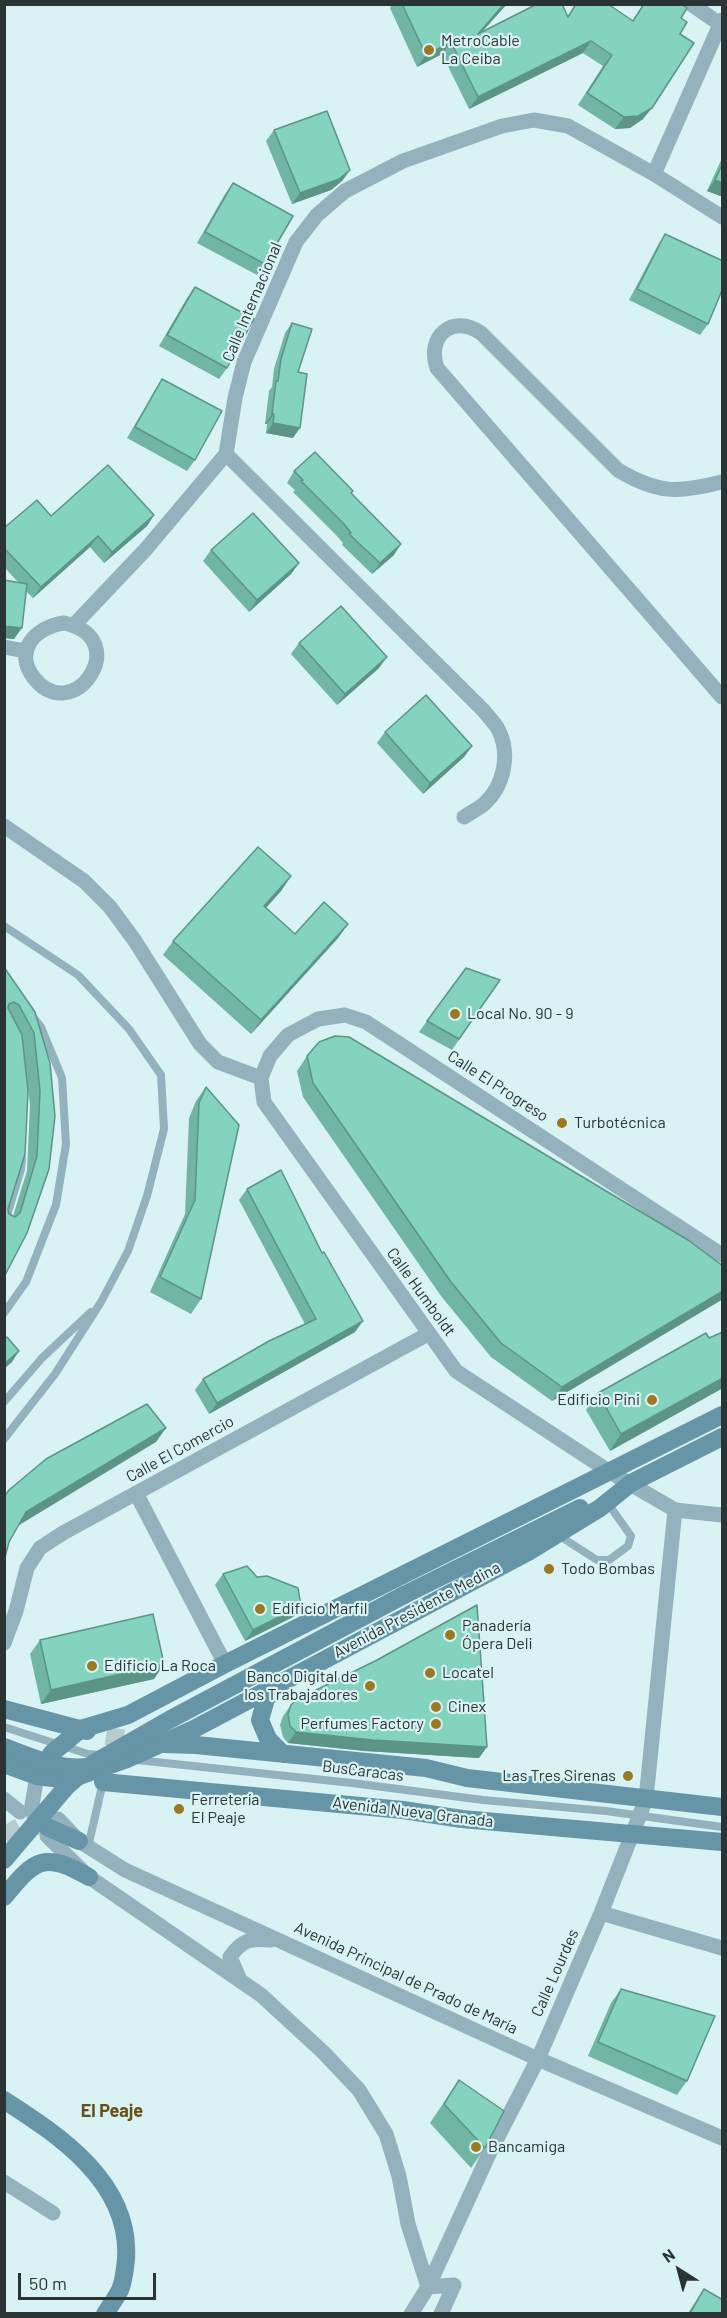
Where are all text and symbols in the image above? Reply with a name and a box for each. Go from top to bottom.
place label: MetroCable La Ceiba [441,31,520,69]
marker: MetroCable La Ceiba [422,43,436,57]
street label: Calle Internacional [218,239,286,365]
place label: Local No. 90 - 9 [467,1004,574,1024]
marker: Local No. 90 - 9 [448,1007,462,1021]
street label: Calle El Progreso [444,1046,552,1126]
place label: Turbotécnica [574,1113,666,1133]
marker: Turbotécnica [555,1116,569,1130]
street label: Calle Humboldt [382,1244,460,1340]
place label: Edificio Pini [557,1390,640,1410]
marker: Edificio Pini [645,1393,659,1407]
street label: Calle El Comercio [123,1411,237,1487]
street label: Avenida Presidente Medina [330,1558,504,1662]
place label: Todo Bombas [561,1559,655,1579]
marker: Todo Bombas [542,1562,556,1576]
place label: Edificio Marfil [272,1599,368,1619]
marker: Edificio Marfil [253,1602,267,1616]
place label: Panadería Ópera Deli [462,1616,533,1654]
marker: Panadería Ópera Deli [443,1628,457,1642]
place label: Edificio La Roca [104,1656,216,1676]
marker: Edificio La Roca [85,1659,99,1673]
place label: Locatel [442,1663,494,1683]
marker: Locatel [423,1666,437,1680]
place label: Banco Digital de los Trabajadores [244,1667,358,1705]
marker: Banco Digital de los Trabajadores [363,1679,377,1693]
place label: Cinex [448,1697,486,1717]
marker: Cinex [429,1700,443,1714]
place label: Perfumes Factory [301,1714,424,1734]
marker: Perfumes Factory [429,1717,443,1731]
street label: BusCaracas [321,1756,405,1786]
place label: Las Tres Sirenas [502,1766,616,1786]
marker: Las Tres Sirenas [621,1769,635,1783]
place label: Ferretería El Peaje [191,1790,259,1828]
street label: Avenida Nueva Granada [331,1793,495,1831]
marker: Ferretería El Peaje [172,1802,186,1816]
street label: Avenida Principal de Prado de María [291,1918,521,2038]
street label: Calle Lourdes [527,1926,583,2020]
district label: El Peaje [81,2100,143,2122]
place label: Bancamiga [488,2137,565,2157]
marker: Bancamiga [469,2140,483,2154]
north arrow [649,2240,709,2300]
text: N [658,2244,678,2266]
scale bar [21,2261,159,2299]
text: 50 m [29,2272,67,2294]

